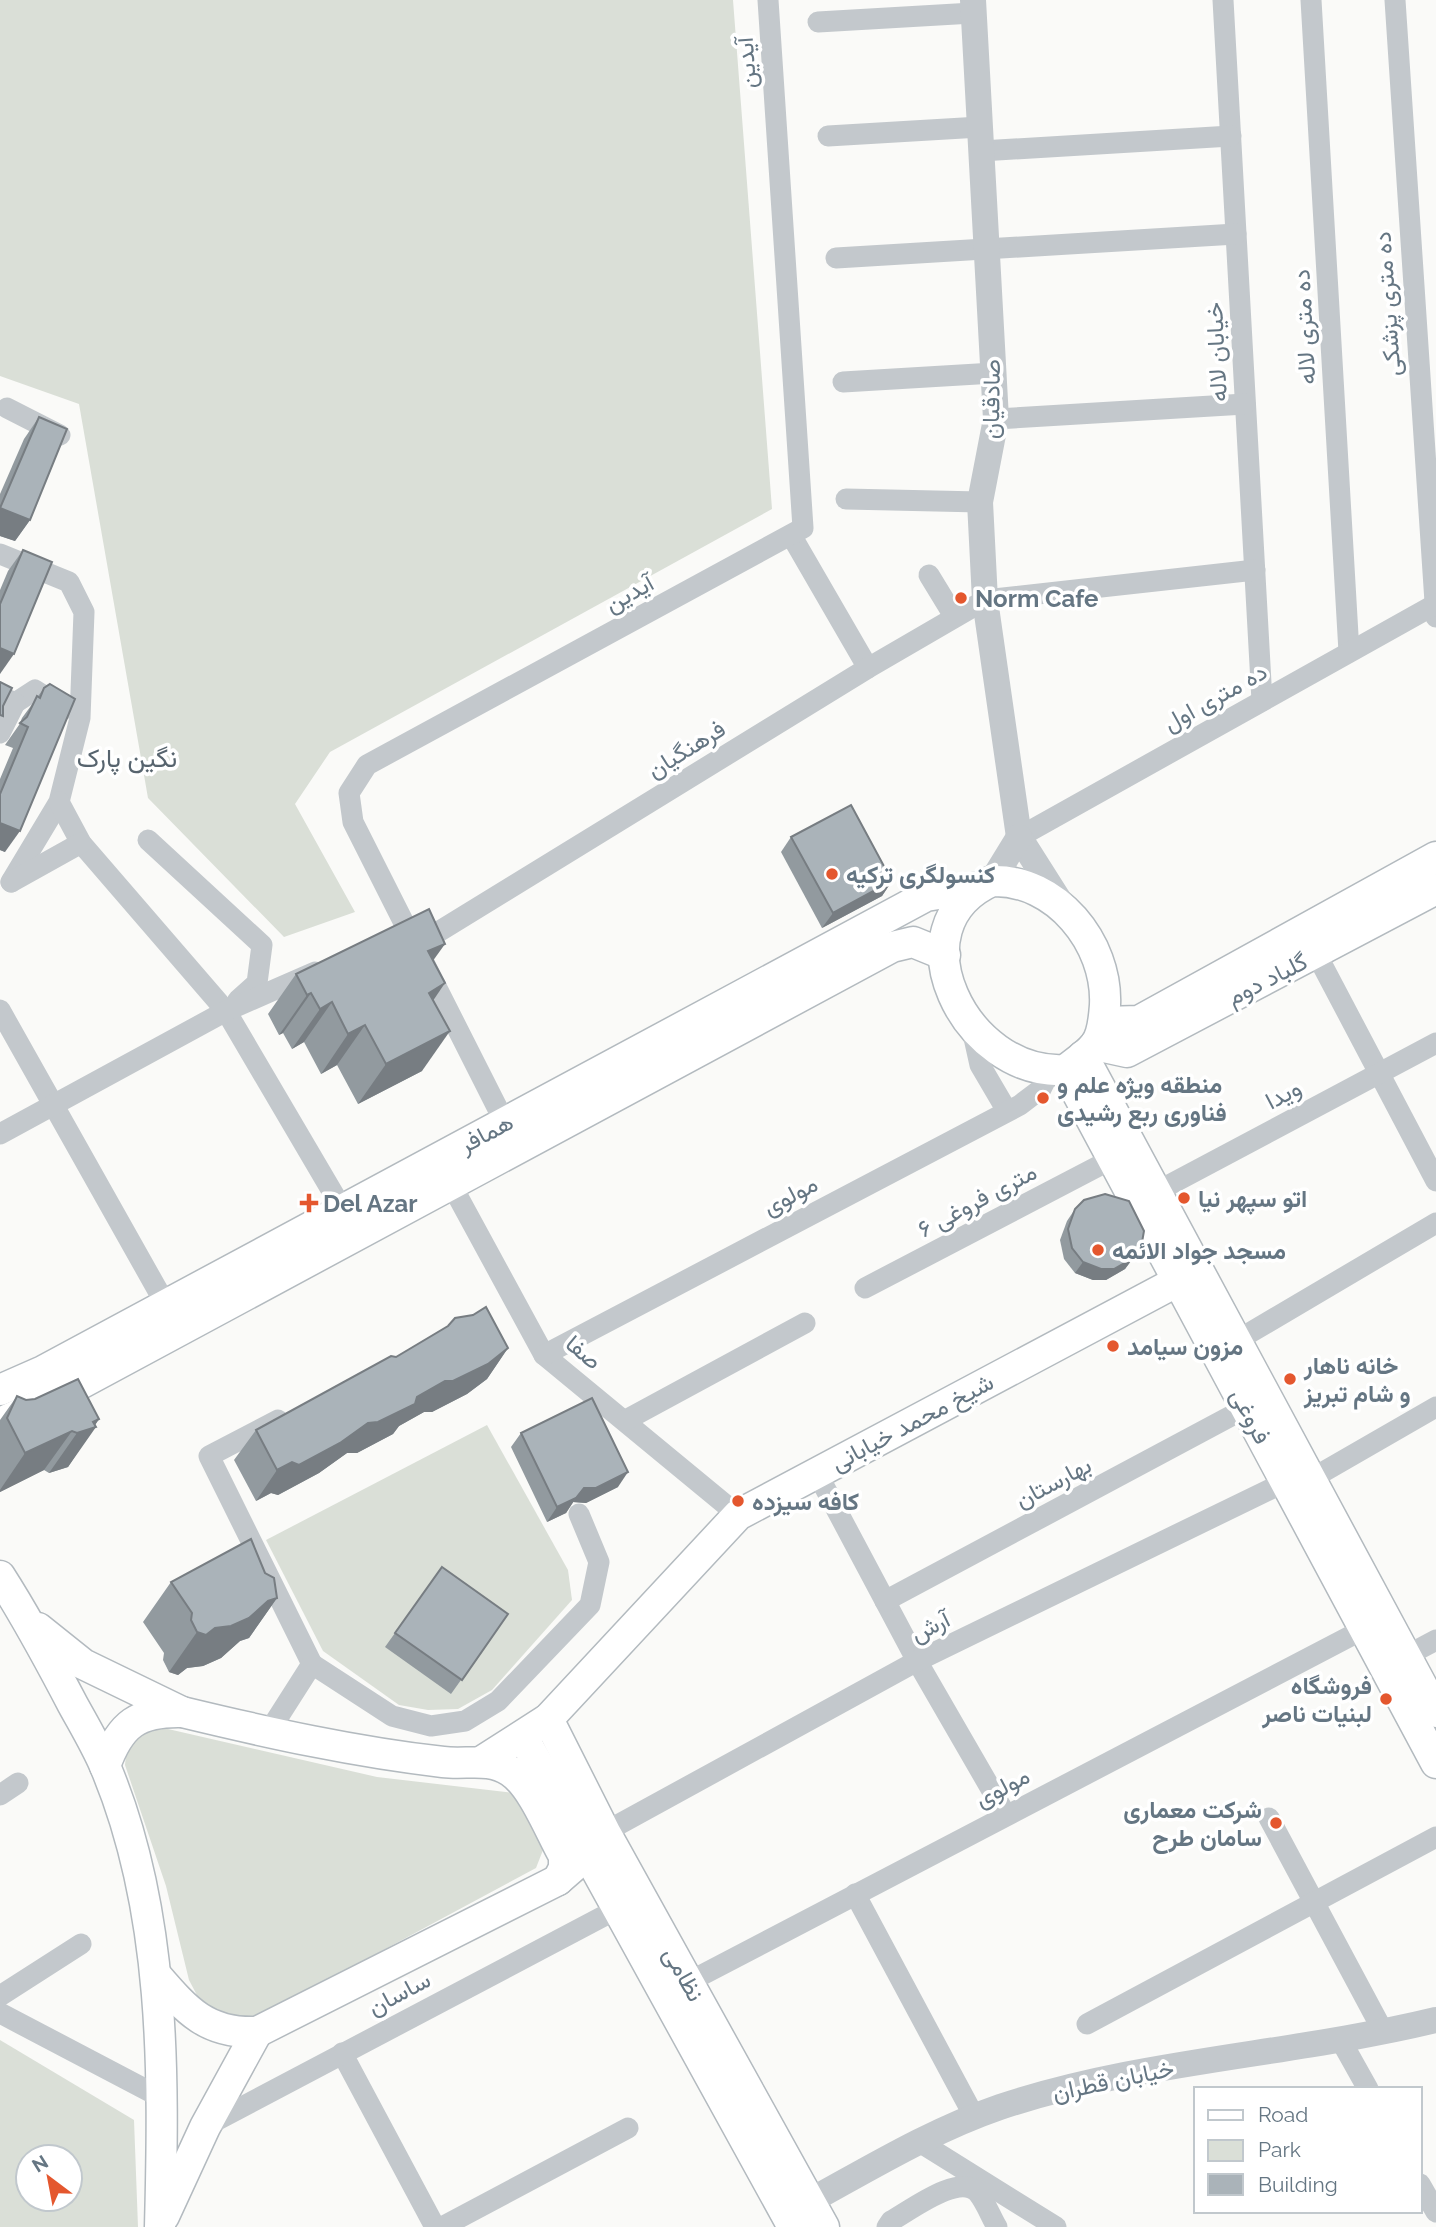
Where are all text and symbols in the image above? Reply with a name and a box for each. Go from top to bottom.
street label: آیدین [730,34,762,90]
street label: ده متری پزشکی [1367,231,1409,377]
street label: ده متری لاله [1286,269,1323,385]
street label: خیابان لاله [1199,301,1233,403]
street label: صادقیان [976,359,1006,439]
street label: آیدین [599,567,661,618]
place label: Norm Cafe [975,584,1098,613]
marker: Norm Cafe [953,590,969,606]
street label: ده متری اول [1158,657,1272,738]
street label: فرهنگیان [642,714,731,785]
district label: نگین پارک [77,743,177,776]
place label: کنسولگری ترکیه [846,860,996,890]
marker: کنسولگری ترکیه [824,866,840,882]
street label: گلباد دوم [1222,946,1313,1013]
place label: منطقه ویژه علم و فناوری ربع رشیدی [1057,1070,1227,1130]
street label: ویدا [1260,1073,1306,1116]
marker: منطقه ویژه علم و فناوری ربع رشیدی [1035,1090,1051,1106]
street label: همافر [453,1107,518,1161]
street label: ۶ متری فروغی [913,1157,1042,1244]
street label: مولوی [758,1169,823,1222]
place label: اتو سپهر نیا [1198,1184,1307,1215]
place label: Del Azar [323,1189,418,1218]
marker: اتو سپهر نیا [1176,1190,1192,1206]
marker: Del Azar [301,1195,317,1211]
place label: مسجد جواد الائمه [1112,1236,1286,1266]
marker: مسجد جواد الائمه [1090,1242,1106,1258]
street label: صفا [560,1329,608,1375]
place label: مزون سیامد [1127,1332,1243,1362]
marker: مزون سیامد [1105,1338,1121,1354]
place label: خانه ناهار و شام تبریز [1303,1351,1411,1410]
street label: شیخ محمد خیابانی [826,1367,1000,1480]
marker: خانه ناهار و شام تبریز [1282,1371,1298,1387]
street label: فروغى [1224,1383,1278,1449]
street label: بهارستان [1010,1450,1097,1515]
place label: کافه سیزده [752,1487,859,1517]
marker: کافه سیزده [730,1493,746,1509]
street label: آرش [906,1603,957,1649]
place label: فروشگاه لبنیات ناصر [1261,1671,1372,1729]
marker: فروشگاه لبنیات ناصر [1378,1691,1394,1707]
street label: مولوی [970,1761,1035,1814]
place label: شرکت معماری سامان طرح [1123,1795,1262,1854]
marker: شرکت معماری سامان طرح [1268,1815,1284,1831]
street label: نظامی [657,1942,711,2006]
street label: ساسان [363,1965,435,2021]
street label: خیابان قطران [1050,2053,1177,2108]
legend [1194,2087,1422,2213]
text: Road [1258,2102,1308,2127]
text: Park [1258,2137,1301,2162]
north arrow [14,2143,84,2213]
text: N [28,2150,52,2177]
text: Building [1258,2172,1338,2197]

